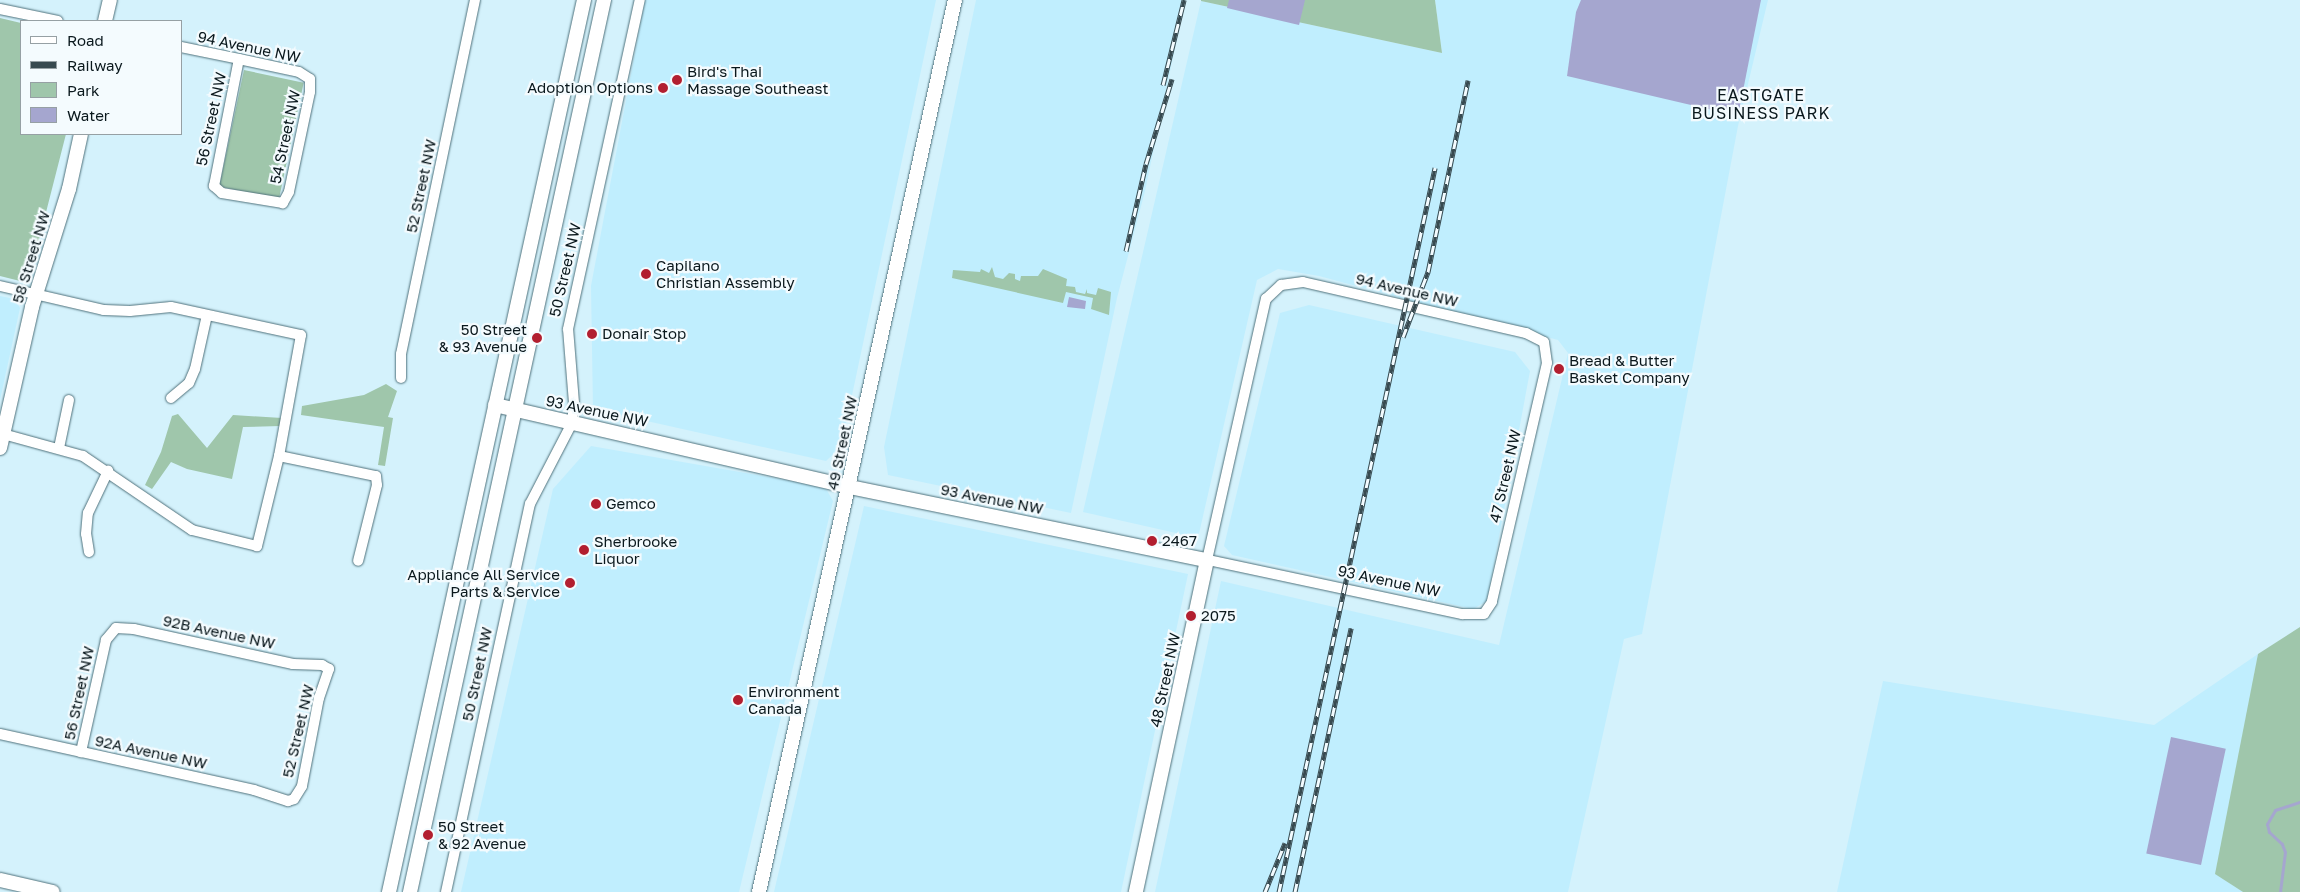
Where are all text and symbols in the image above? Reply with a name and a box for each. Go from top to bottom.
legend [20,20,182,135]
street label: 94 Avenue NW [196,27,302,67]
text: Road [67,31,104,49]
text: Railway [67,56,123,74]
place label: Bird's Thai Massage Southeast [687,62,828,97]
street label: 56 Street NW [192,70,230,168]
marker: Bird's Thai Massage Southeast [671,74,683,86]
place label: Adoption Options [527,79,653,97]
text: Park [67,81,99,99]
marker: Adoption Options [657,82,669,94]
district label: EASTGATE BUSINESS PARK [1690,85,1832,123]
street label: 54 Street NW [266,88,304,186]
text: Water [67,106,110,124]
street label: 52 Street NW [402,138,440,234]
street label: 58 Street NW [8,209,54,305]
street label: 50 Street NW [545,221,585,319]
place label: Capilano Christian Assembly [656,256,795,291]
marker: Capilano Christian Assembly [640,268,652,280]
street label: 94 Avenue NW [1354,269,1460,311]
place label: 50 Street & 93 Avenue [439,320,527,355]
place label: Donair Stop [602,325,686,343]
marker: Donair Stop [586,328,598,340]
marker: 50 Street & 93 Avenue [531,332,543,344]
place label: Bread & Butter Basket Company [1569,351,1690,386]
marker: Bread & Butter Basket Company [1553,363,1565,375]
street label: 93 Avenue NW [544,391,650,431]
street label: 49 Street NW [823,394,861,492]
street label: 47 Street NW [1486,428,1524,524]
street label: 93 Avenue NW [939,480,1045,518]
place label: Gemco [606,495,656,513]
marker: Gemco [590,498,602,510]
place label: Sherbrooke Liquor [594,532,677,567]
place label: 2467 [1162,532,1197,550]
marker: 2467 [1146,535,1158,547]
marker: Sherbrooke Liquor [578,544,590,556]
street label: 93 Avenue NW [1336,561,1442,601]
place label: Appliance All Service Parts & Service [407,565,560,600]
marker: Appliance All Service Parts & Service [564,577,576,589]
place label: 2075 [1201,607,1236,625]
marker: 2075 [1185,610,1197,622]
street label: 92B Avenue NW [161,611,277,653]
street label: 50 Street NW [458,625,496,723]
street label: 48 Street NW [1146,631,1184,729]
street label: 56 Street NW [60,644,98,742]
place label: Environment Canada [748,682,839,717]
street label: 52 Street NW [279,683,317,779]
marker: Environment Canada [732,694,744,706]
street label: 92A Avenue NW [93,731,209,773]
place label: 50 Street & 92 Avenue [438,817,526,852]
marker: 50 Street & 92 Avenue [422,829,434,841]

